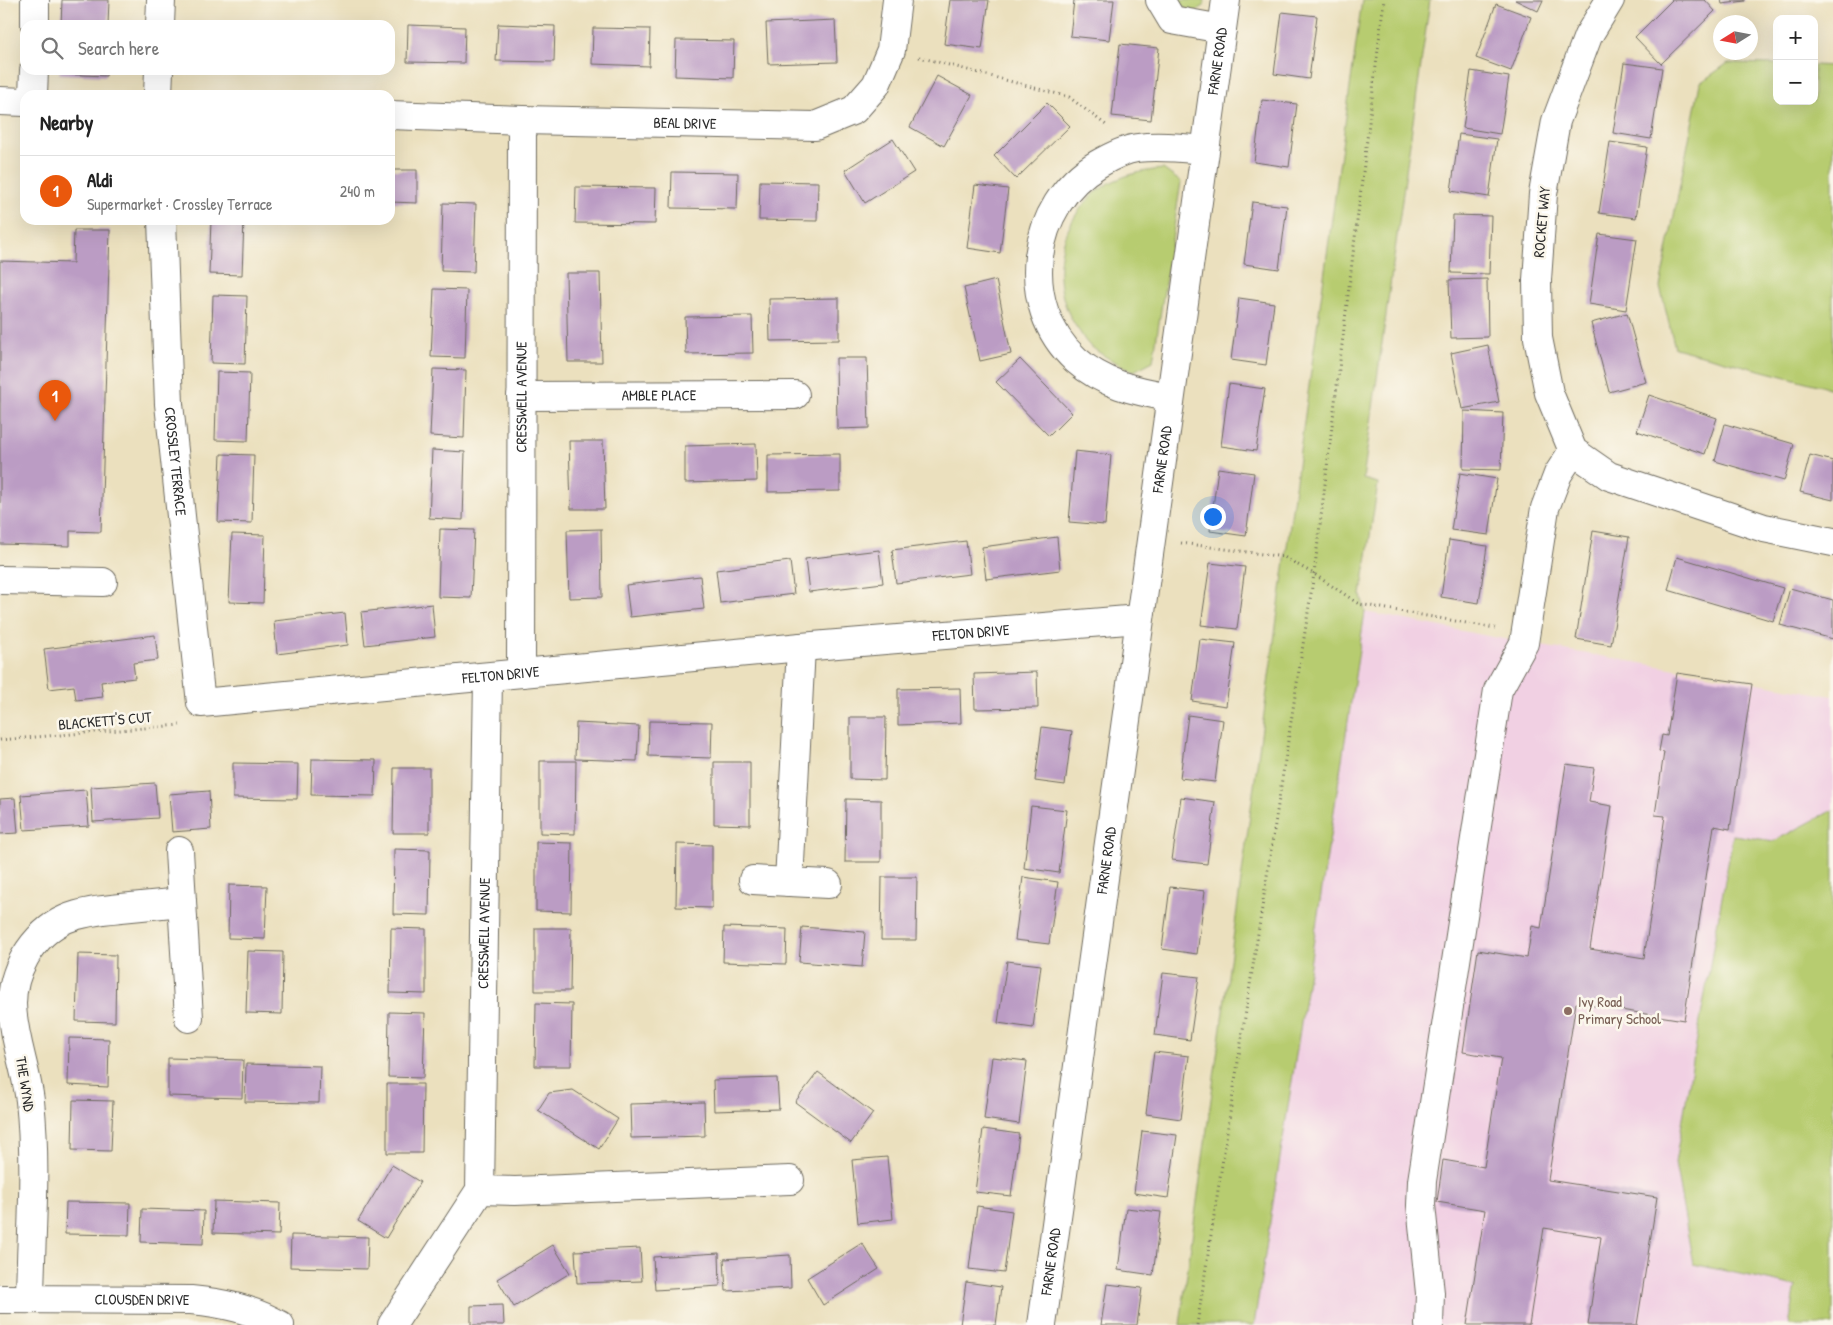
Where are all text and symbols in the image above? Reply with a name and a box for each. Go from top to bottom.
north arrow [1713,15,1758,60]
map controls [1773,15,1818,105]
button: + [1773,15,1818,60]
search box [20,20,395,75]
street label: FARNE ROAD [1202,25,1232,97]
icon: search [38,34,66,62]
text: Search here [78,35,159,61]
button: − [1773,60,1818,105]
text: Nearby [40,108,93,137]
street label: BEAL DRIVE [653,112,717,134]
text: Aldi [87,167,113,193]
text: 1 [53,180,59,202]
text: 240 m [340,180,375,202]
street label: ROCKET WAY [1528,185,1555,258]
text: Supermarket · Crossley Terrace [87,193,272,215]
street label: CRESSWELL AVENUE [510,341,532,453]
pin: 1 [39,380,71,421]
street label: AMBLE PLACE [622,384,697,406]
street label: CROSSLEY TERRACE [159,406,192,517]
street label: FARNE ROAD [1147,424,1177,495]
your location [1200,504,1226,530]
street label: FELTON DRIVE [931,619,1011,646]
street label: FELTON DRIVE [460,660,541,689]
street label: BLACKETT'S CUT [57,706,153,735]
street label: FARNE ROAD [1091,825,1121,896]
street label: CRESSWELL AVENUE [472,877,495,989]
place label: Ivy Road Primary School [1578,991,1661,1029]
marker: Ivy Road Primary School [1562,1005,1574,1017]
street label: THE WYND [11,1055,40,1114]
street label: FARNE ROAD [1035,1226,1065,1297]
street label: CLOUSDEN DRIVE [94,1288,190,1310]

